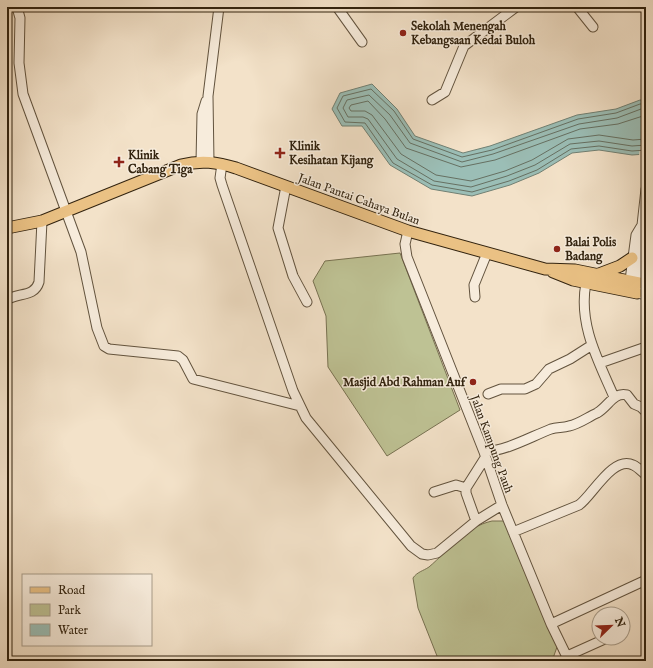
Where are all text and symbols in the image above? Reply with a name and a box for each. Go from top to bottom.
place label: Sekolah Menengah Kebangsaan Kedai Buloh [411,19,536,49]
marker: Sekolah Menengah Kebangsaan Kedai Buloh [398,28,408,38]
place label: Klinik Kesihatan Kijang [289,139,374,169]
marker: Klinik Kesihatan Kijang [274,147,286,159]
place label: Klinik Cabang Tiga [128,148,193,178]
marker: Klinik Cabang Tiga [113,156,125,168]
street label: Jalan Pantai Cahaya Bulan [294,170,422,230]
place label: Balai Polis Badang [565,235,617,265]
marker: Balai Polis Badang [552,244,562,254]
place label: Masjid Abd Rahman Auf [343,375,468,391]
marker: Masjid Abd Rahman Auf [468,377,478,387]
street label: Jalan Kampung Pauh [465,391,516,496]
legend [22,574,152,646]
text: Road [58,583,86,598]
text: Park [58,603,81,618]
north arrow [591,606,631,646]
text: N [611,614,628,630]
text: Water [58,623,89,638]

